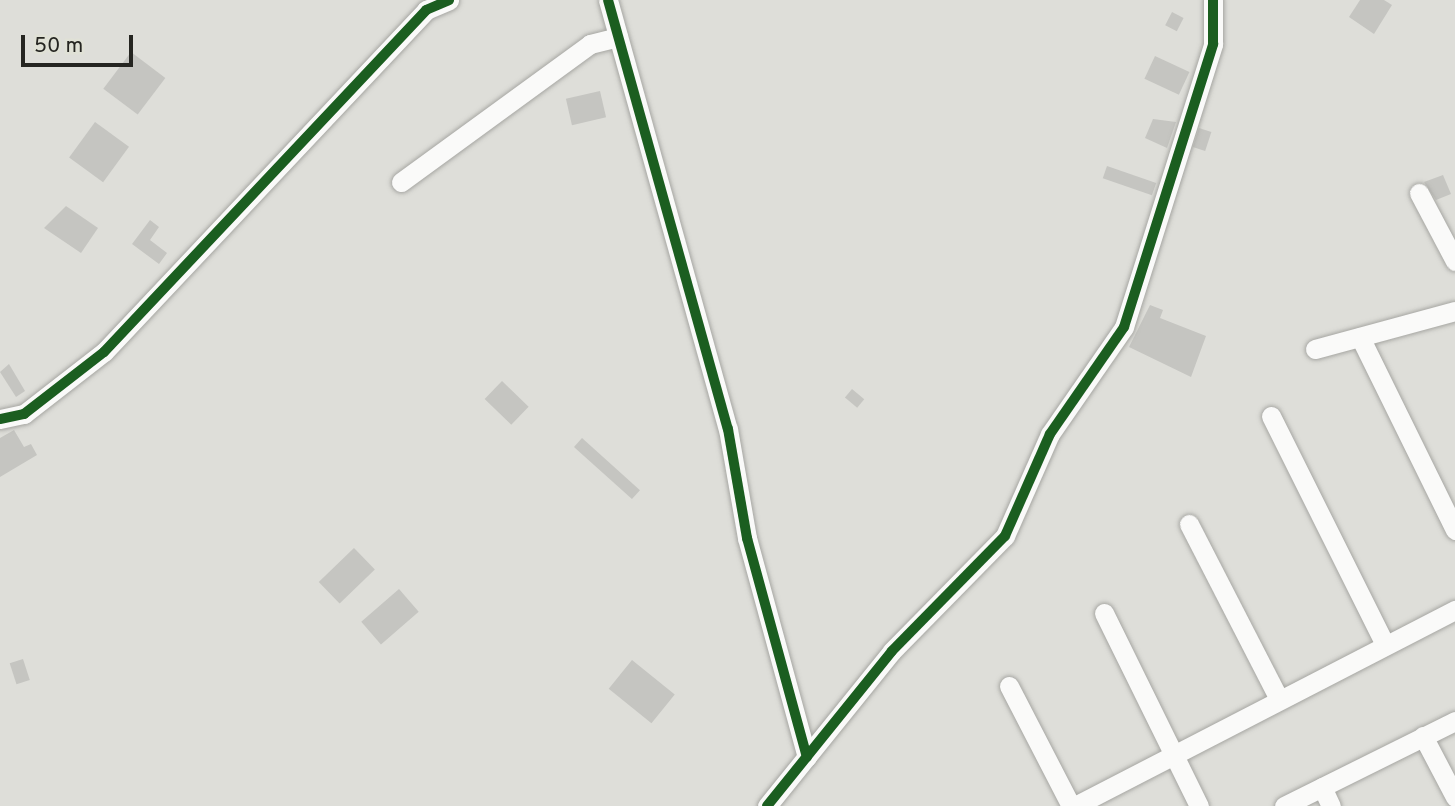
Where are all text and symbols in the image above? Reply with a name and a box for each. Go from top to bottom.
scale bar [24,21,136,65]
text: 50 m [34,33,83,60]

